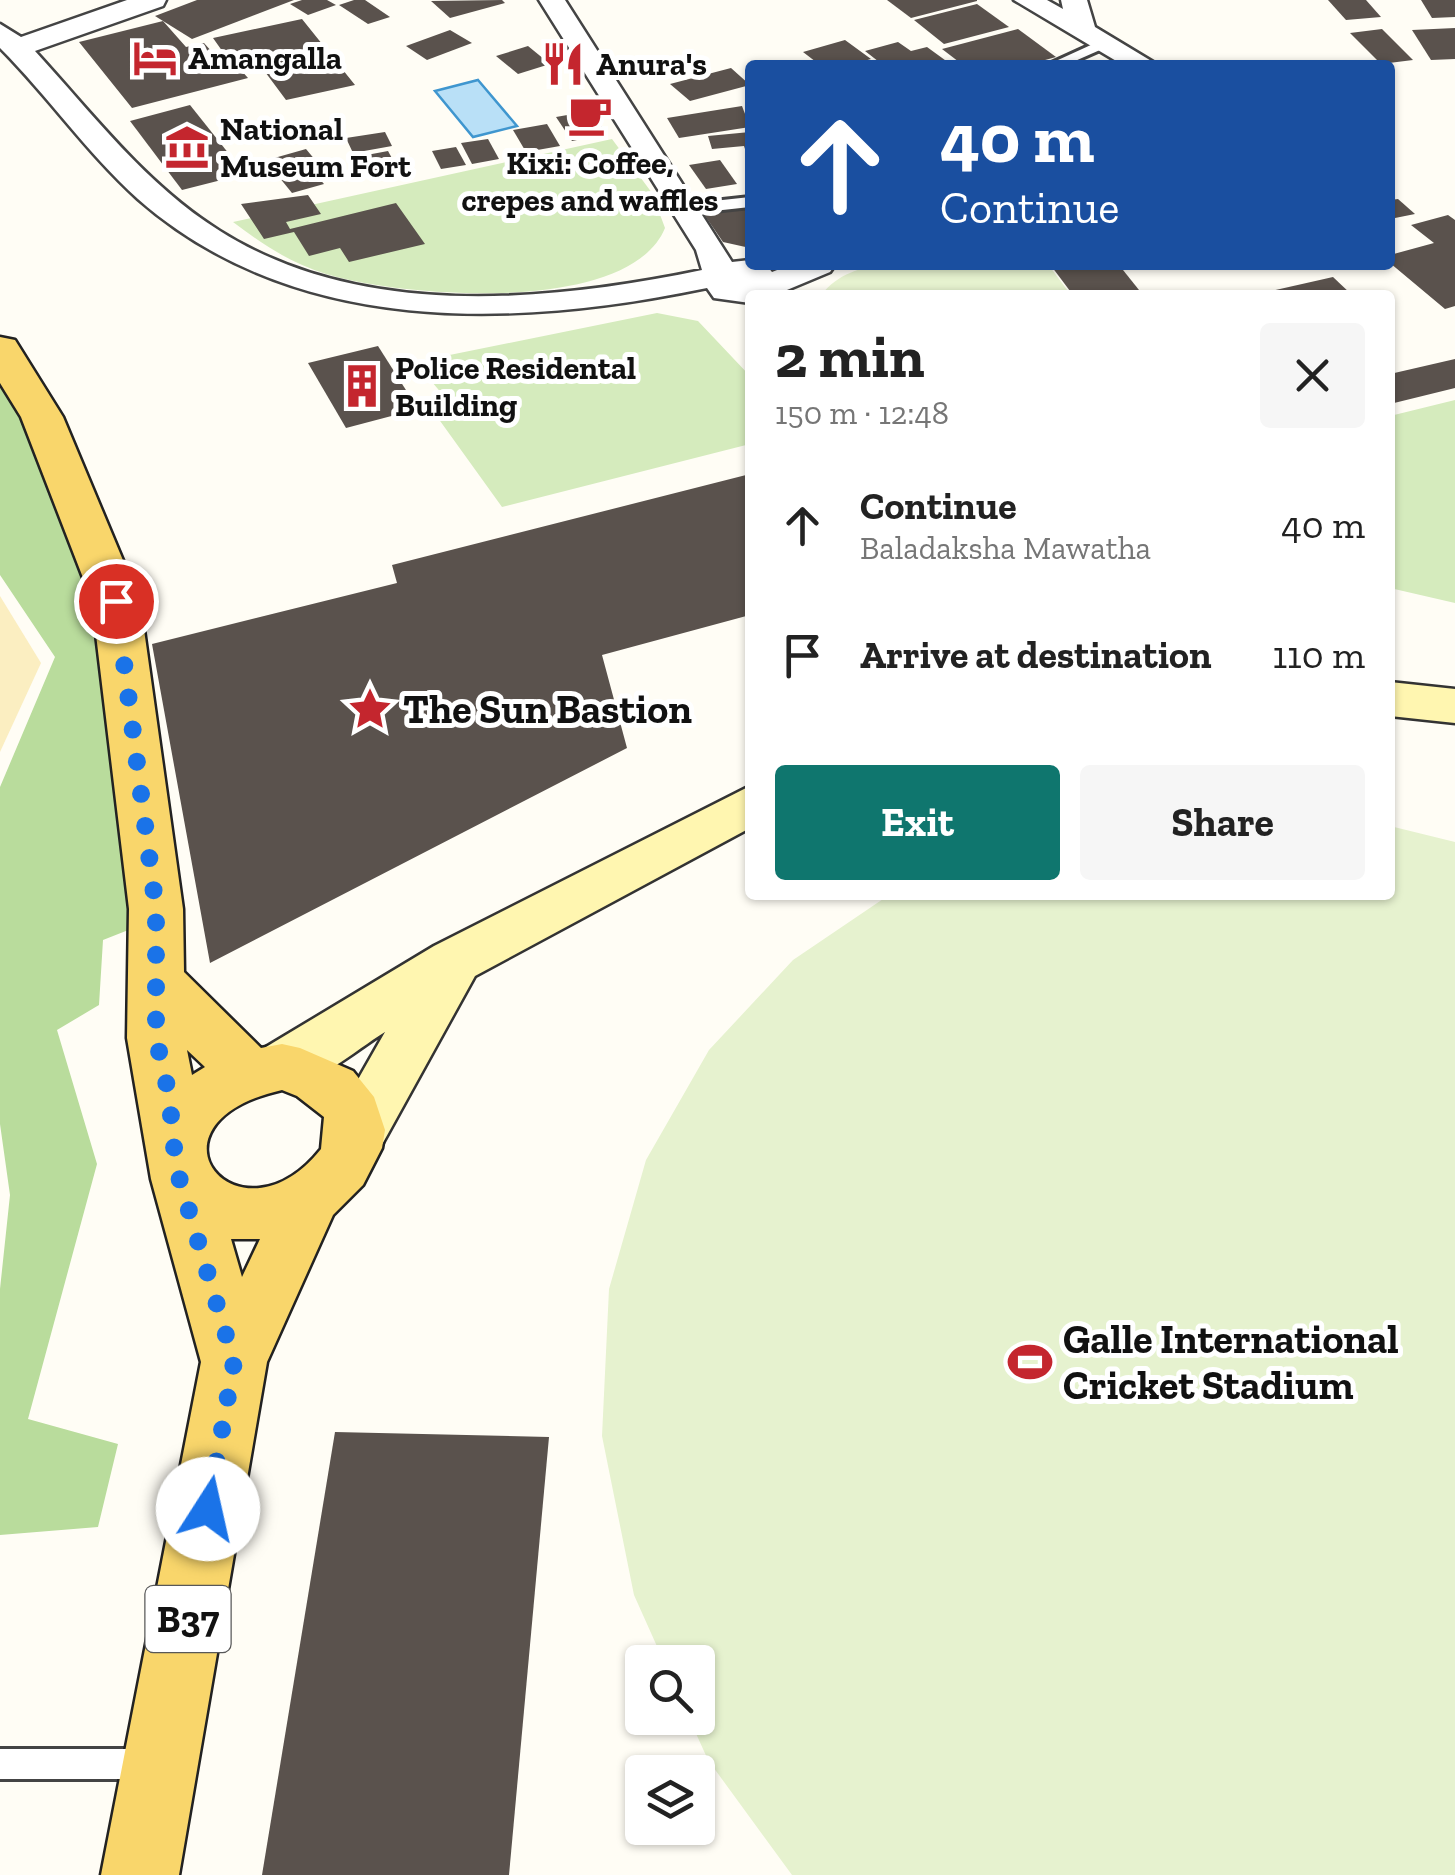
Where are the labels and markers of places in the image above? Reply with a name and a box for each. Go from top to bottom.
hotel icon: Amangalla [131,34,179,82]
place label: Amangalla [188,39,342,77]
restaurant icon: Anura's [539,40,587,88]
place label: Anura's [596,45,707,83]
cafe icon: Kixi: Coffee, crepes and waffles [566,91,614,139]
place label: National Museum Fort [220,110,411,185]
museum icon: National Museum Fort [163,123,211,171]
place label: Kixi: Coffee, crepes and waffles [461,144,719,219]
place label: Police Residental Building [395,349,636,424]
building icon: Police Residental Building [338,362,386,410]
pin [74,559,159,644]
place icon: The Sun Bastion [346,685,394,733]
place label: The Sun Bastion [403,685,692,733]
place label: Galle International Cricket Stadium [1063,1315,1399,1409]
sports icon: Galle International Cricket Stadium [1006,1338,1054,1386]

